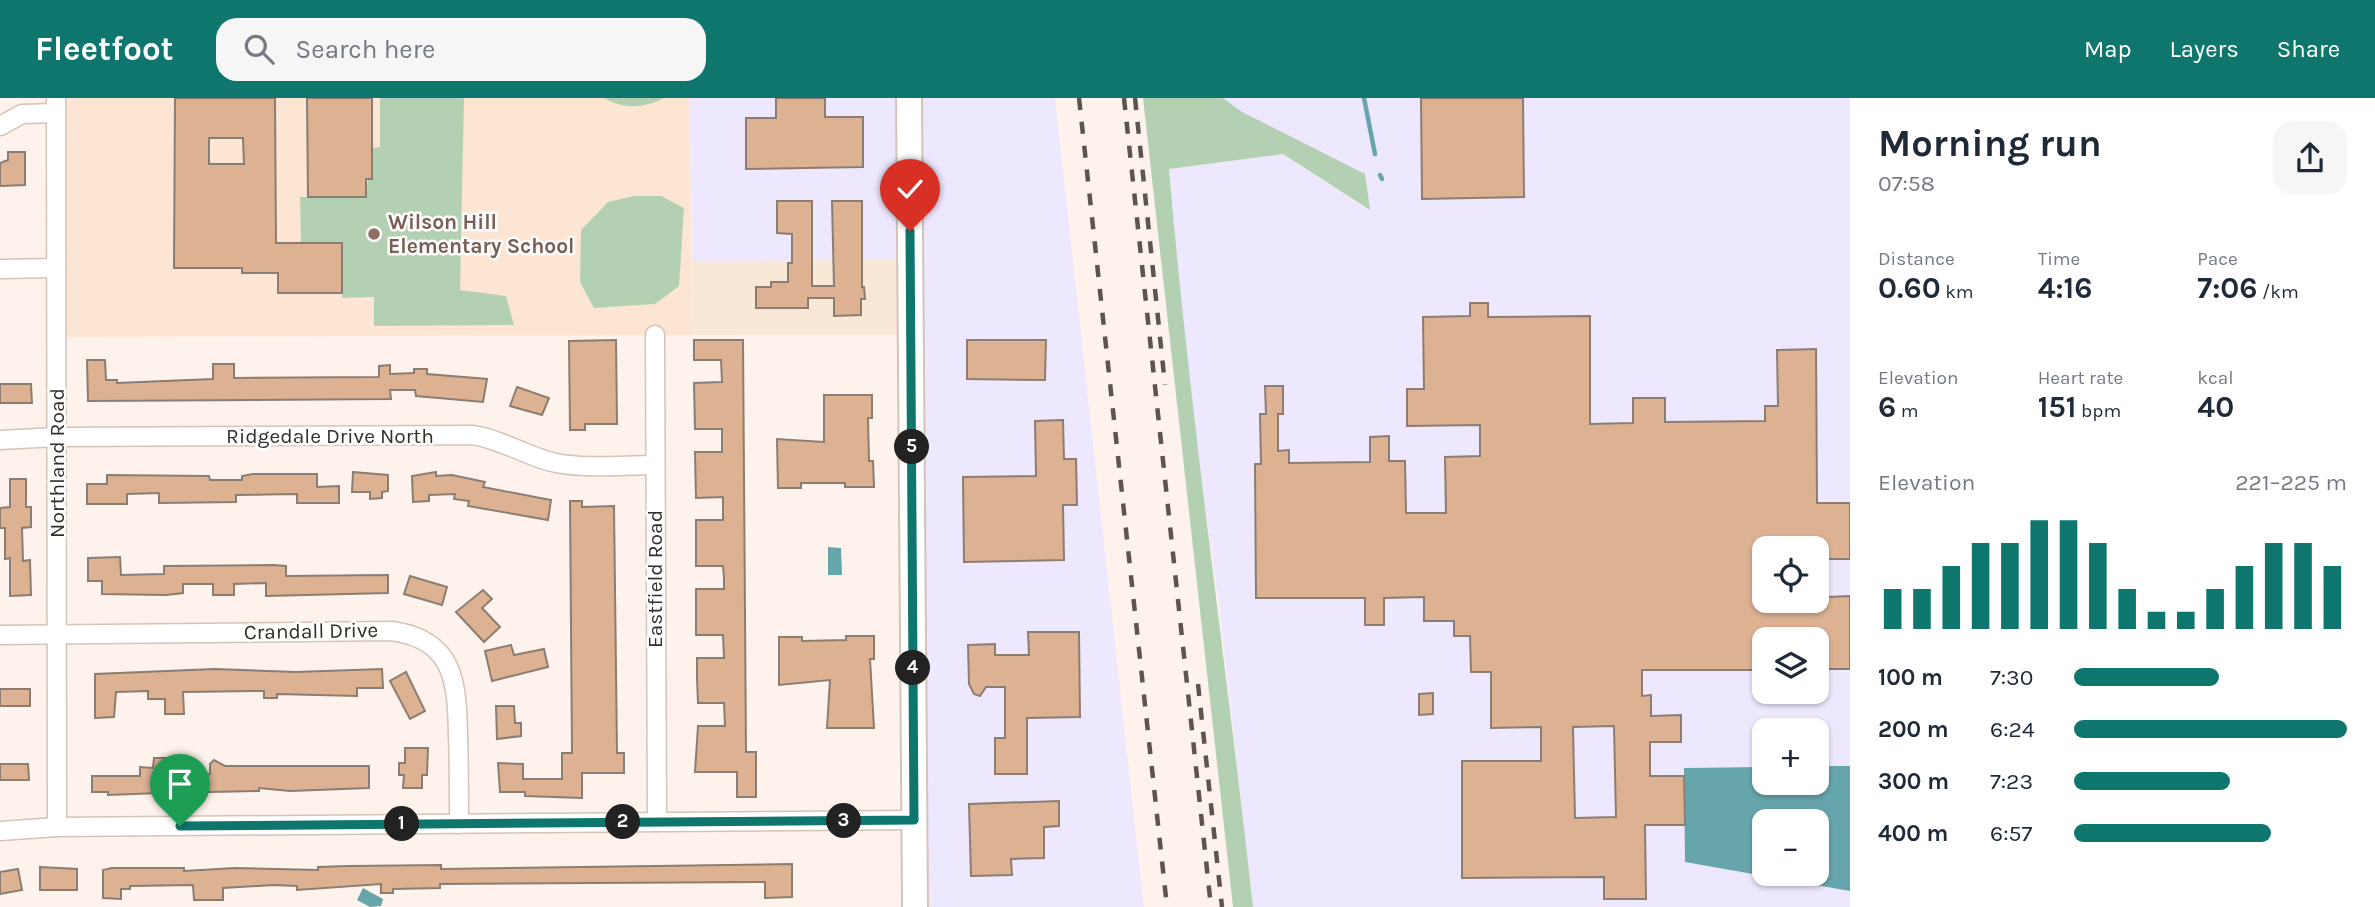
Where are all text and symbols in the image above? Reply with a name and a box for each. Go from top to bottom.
search box [216,18,706,81]
text: Fleetfoot [35,30,174,68]
icon: search [240,30,278,68]
text: Search here [296,34,435,65]
text: Map [2084,35,2132,63]
text: Layers [2170,35,2239,63]
text: Share [2277,35,2340,63]
text: Morning run [1878,121,2102,166]
button: share [2273,121,2347,195]
pin [880,159,940,231]
icon: check [891,170,929,208]
text: 07:58 [1878,170,1935,197]
place label: Wilson Hill Elementary School [388,210,574,258]
marker: Wilson Hill Elementary School [366,226,382,242]
text: Distance [1878,248,1955,270]
text: Time [2038,248,2080,270]
text: Pace [2197,248,2238,270]
text: 0.60 [1878,270,1941,306]
text: 4:16 [2038,270,2093,306]
text: 7:06 [2197,270,2258,306]
text: km [1941,281,1974,303]
text: /km [2258,281,2299,303]
text: Elevation [1878,367,1958,389]
text: Heart rate [2038,367,2123,389]
text: kcal [2197,367,2234,389]
street label: Northland Road [45,388,69,538]
text: 6 [1878,389,1896,425]
text: 151 [2038,389,2077,425]
text: 40 [2197,389,2234,425]
text: m [1896,400,1919,422]
text: bpm [2077,400,2121,422]
street label: Ridgedale Drive North [226,424,434,448]
pin: 5 [894,430,930,464]
text: 5 [906,435,917,457]
text: Elevation [1878,469,1975,496]
text: 221–225 m [2235,469,2347,496]
street label: Eastfield Road [643,510,667,648]
map controls [1752,536,1829,886]
button: locate [1752,536,1829,613]
street label: Crandall Drive [244,618,378,644]
button: layers [1752,627,1829,704]
pin: 4 [895,650,930,686]
text: 4 [907,656,918,678]
text: 100 m [1878,664,1943,691]
text: 7:30 [1990,664,2033,691]
text: 200 m [1878,716,1949,743]
text: 6:24 [1990,716,2035,743]
button: + [1752,718,1829,795]
pin [150,754,210,826]
icon: arrive [161,765,199,803]
text: 300 m [1878,768,1949,795]
text: 7:23 [1990,768,2033,795]
pin: 2 [606,804,640,840]
pin: 3 [826,804,862,838]
pin: 1 [384,806,420,842]
text: 3 [838,809,849,831]
button: − [1752,809,1829,886]
text: 2 [617,810,628,832]
text: 1 [398,812,405,834]
text: 400 m [1878,820,1948,847]
text: 6:57 [1990,820,2032,847]

